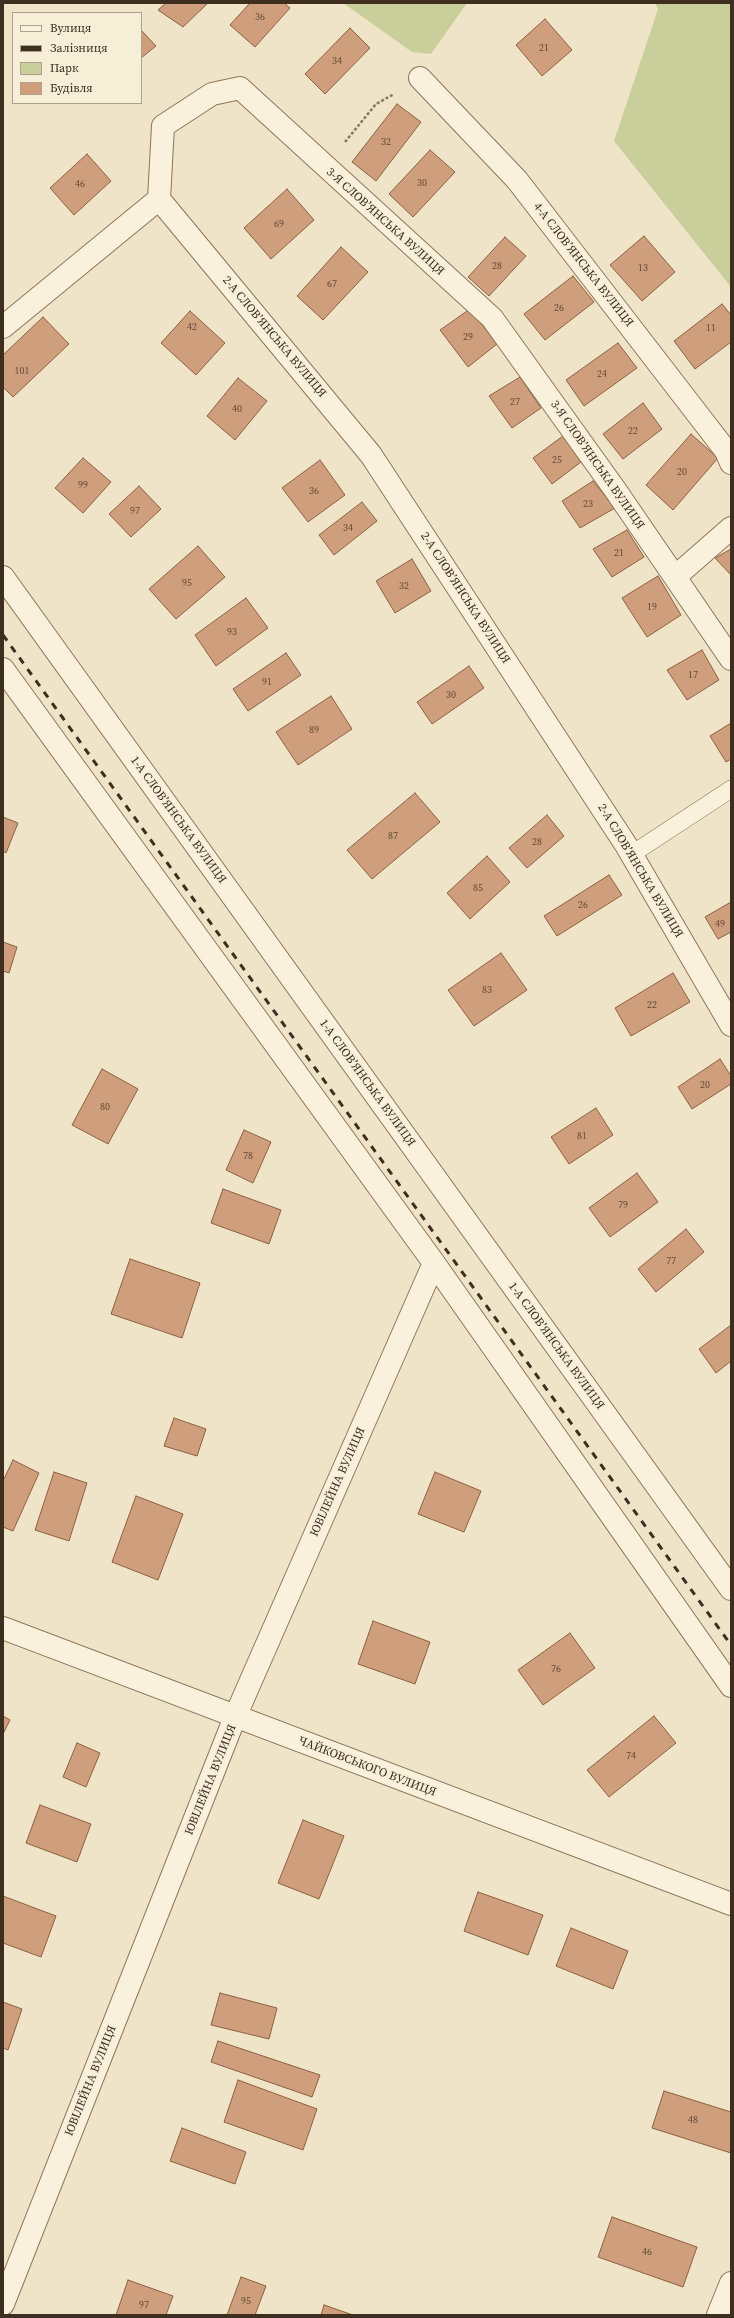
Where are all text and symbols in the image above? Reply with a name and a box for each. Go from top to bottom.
house number: 36 [255,11,265,23]
legend [12,12,142,104]
text: Вулиця [50,20,91,36]
text: Залізниця [50,40,108,56]
house number: 21 [539,42,549,54]
house number: 34 [332,55,342,67]
text: Парк [50,60,79,76]
text: Будівля [50,80,93,96]
house number: 32 [381,136,391,148]
street label: 3-Я СЛОВ’ЯНСЬКА ВУЛИЦЯ [323,165,447,279]
house number: 30 [417,177,427,189]
house number: 46 [75,178,85,190]
street label: 4-А СЛОВ’ЯНСЬКА ВУЛИЦЯ [530,200,636,330]
house number: 69 [274,218,284,230]
house number: 28 [492,260,502,272]
house number: 13 [638,262,648,274]
street label: 2-А СЛОВ’ЯНСЬКА ВУЛИЦЯ [219,274,329,400]
house number: 67 [327,278,337,290]
house number: 26 [554,302,564,314]
house number: 42 [187,321,197,333]
house number: 11 [706,322,716,334]
house number: 29 [463,331,473,343]
house number: 101 [15,365,29,377]
house number: 24 [597,368,607,380]
house number: 27 [510,396,520,408]
street label: 3-Я СЛОВ’ЯНСЬКА ВУЛИЦЯ [547,398,647,532]
house number: 40 [232,403,242,415]
house number: 22 [628,425,638,437]
house number: 25 [552,454,562,466]
house number: 20 [677,466,687,478]
house number: 99 [78,479,88,491]
house number: 36 [309,485,319,497]
house number: 23 [583,498,593,510]
house number: 97 [130,505,140,517]
house number: 34 [343,522,353,534]
street label: 2-А СЛОВ’ЯНСЬКА ВУЛИЦЯ [417,530,513,666]
house number: 21 [614,547,624,559]
house number: 95 [182,577,192,589]
house number: 32 [399,580,409,592]
house number: 19 [647,601,657,613]
house number: 93 [227,626,237,638]
house number: 17 [688,669,698,681]
house number: 91 [262,676,272,688]
house number: 30 [446,689,456,701]
house number: 89 [309,724,319,736]
street label: 1-А СЛОВ’ЯНСЬКА ВУЛИЦЯ [127,754,229,886]
street label: 2-А СЛОВ’ЯНСЬКА ВУЛИЦЯ [594,801,686,941]
house number: 87 [388,830,398,842]
house number: 28 [532,836,542,848]
house number: 85 [473,882,483,894]
house number: 26 [578,899,588,911]
house number: 49 [715,918,725,930]
house number: 83 [482,984,492,996]
house number: 22 [647,999,657,1011]
street label: 1-А СЛОВ’ЯНСЬКА ВУЛИЦЯ [316,1017,418,1149]
house number: 20 [700,1079,710,1091]
house number: 80 [100,1101,110,1113]
house number: 81 [577,1130,587,1142]
house number: 78 [243,1150,253,1162]
house number: 79 [618,1199,628,1211]
house number: 77 [666,1255,676,1267]
street label: 1-А СЛОВ’ЯНСЬКА ВУЛИЦЯ [505,1280,607,1412]
street label: ЮВІЛЕЙНА ВУЛИЦЯ [307,1425,369,1539]
house number: 76 [551,1663,561,1675]
street label: ЮВІЛЕЙНА ВУЛИЦЯ [182,1723,240,1837]
street label: ЧАЙКОВСЬКОГО ВУЛИЦЯ [296,1734,438,1800]
house number: 74 [626,1750,636,1762]
street label: ЮВІЛЕЙНА ВУЛИЦЯ [62,2024,120,2138]
house number: 48 [688,2114,698,2126]
house number: 46 [642,2246,652,2258]
house number: 95 [241,2295,251,2307]
house number: 97 [139,2299,149,2311]

